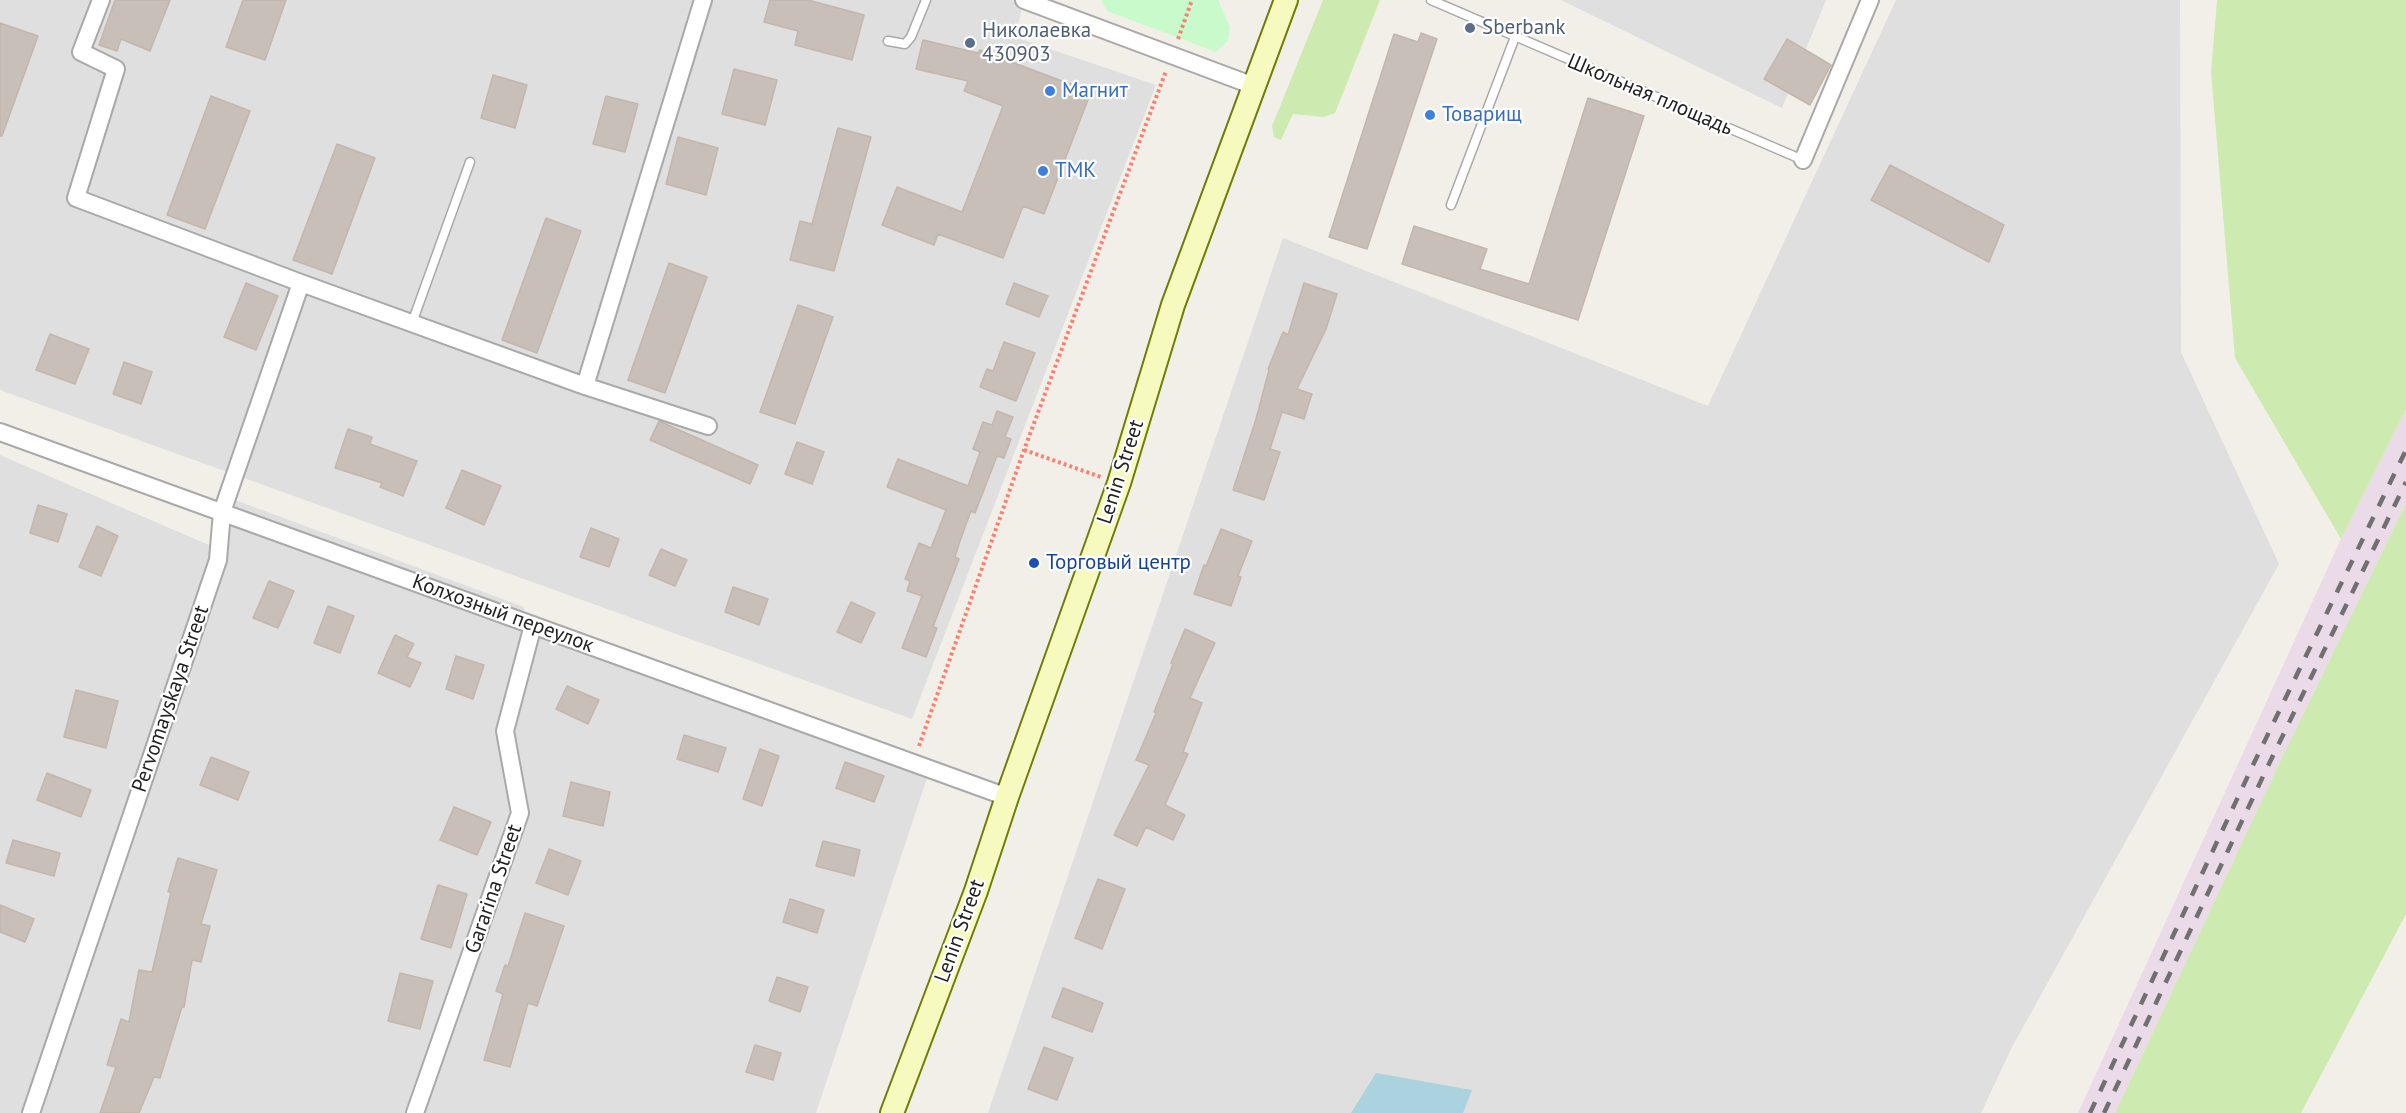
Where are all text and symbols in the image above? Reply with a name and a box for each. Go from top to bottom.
place label: Sberbank [1482,15,1566,41]
place label: Николаевка 430903 [982,18,1091,68]
marker: Sberbank [1463,21,1477,35]
marker: Николаевка 430903 [963,36,977,50]
street label: Школьная площадь [1563,49,1737,141]
place label: Магнит [1062,78,1128,104]
marker: Магнит [1043,84,1057,98]
place label: Товарищ [1442,102,1522,128]
marker: Товарищ [1423,108,1437,122]
place label: ТМК [1055,158,1096,184]
marker: ТМК [1036,164,1050,178]
street label: Lenin Street [1092,417,1150,527]
place label: Торговый центр [1046,550,1191,576]
marker: Торговый центр [1027,556,1041,570]
street label: Колхозный переулок [409,569,597,659]
street label: Pervomayskaya Street [127,602,215,796]
street label: Gararina Street [460,821,528,957]
street label: Lenin Street [930,876,990,986]

